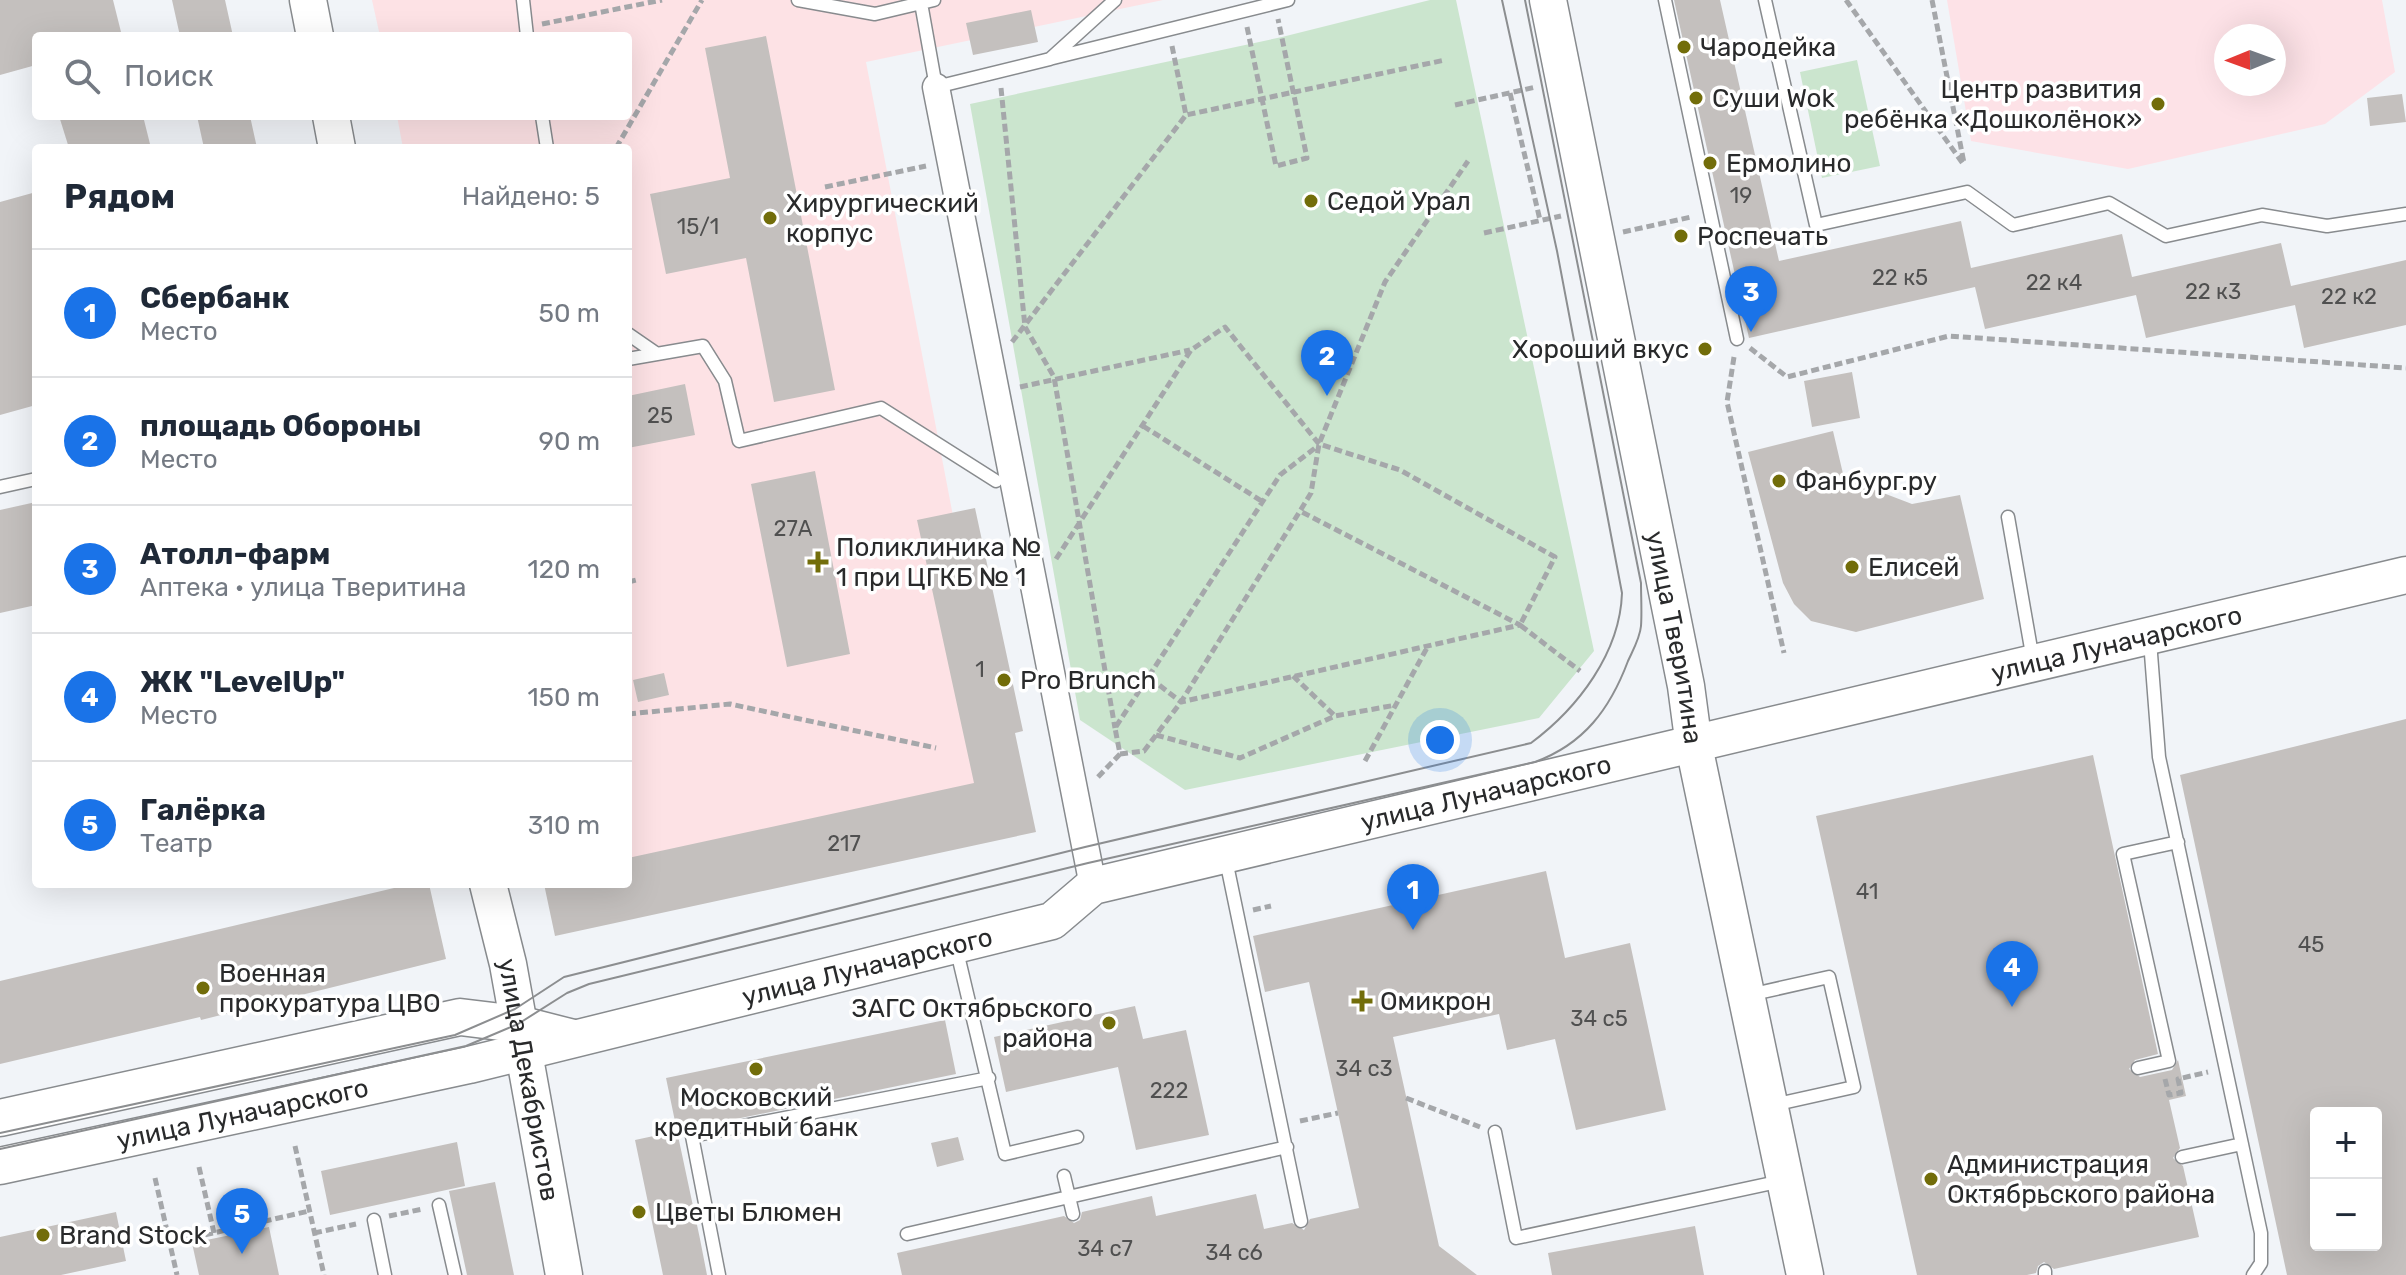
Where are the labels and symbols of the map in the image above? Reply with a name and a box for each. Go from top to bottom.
north arrow [2214,24,2286,96]
place label: Чародейка [1700,32,1836,63]
marker: Чародейка [1675,38,1693,56]
place label: Центр развития ребёнка «Дошколёнок» [1844,74,2142,135]
place label: Суши Wok [1712,83,1835,114]
marker: Суши Wok [1687,89,1705,107]
marker: Центр развития ребёнка «Дошколёнок» [2149,95,2167,113]
place label: Ермолино [1726,148,1851,179]
marker: Ермолино [1701,154,1719,172]
house number: 19 [1730,182,1752,209]
place label: Седой Урал [1327,186,1471,217]
place label: Хирургический корпус [786,188,979,249]
marker: Седой Урал [1302,192,1320,210]
marker: Хирургический корпус [761,209,779,227]
house number: 15/1 [677,213,719,240]
place label: Роспечать [1697,221,1828,252]
marker: Роспечать [1672,227,1690,245]
house number: 22 к5 [1872,264,1928,291]
pin: 3 [1725,266,1777,332]
house number: 22 к4 [2026,269,2082,296]
house number: 22 к3 [2185,278,2241,305]
house number: 22 к2 [2321,283,2377,310]
pin: 2 [1301,330,1353,396]
place label: Хороший вкус [1512,334,1689,365]
marker: Хороший вкус [1696,340,1714,358]
house number: 25 [647,402,673,429]
place label: Фанбург.ру [1795,466,1937,497]
marker: Фанбург.ру [1770,472,1788,490]
house number: 27А [774,515,813,542]
street label: улица Тверитина [1640,528,1709,746]
place label: Поликлиника № 1 при ЦГКБ № 1 [836,532,1041,593]
marker: Поликлиника № 1 при ЦГКБ № 1 [807,551,829,573]
place label: Елисей [1868,552,1959,583]
marker: Елисей [1843,558,1861,576]
street label: улица Луначарского [1988,599,2245,688]
house number: 1 [975,656,985,683]
place label: Pro Brunch [1020,665,1156,696]
marker: Pro Brunch [995,671,1013,689]
your location [1420,720,1460,760]
street label: улица Луначарского [1358,748,1614,838]
house number: 217 [827,830,861,857]
pin: 1 [1387,864,1439,930]
house number: 41 [1856,878,1878,905]
street label: улица Луначарского [739,921,996,1012]
house number: 45 [2298,931,2324,958]
pin: 4 [1986,941,2038,1007]
street label: улица Декабристов [492,956,566,1204]
place label: Военная прокуратура ЦВО [219,958,441,1019]
marker: Военная прокуратура ЦВО [194,979,212,997]
place label: Омикрон [1380,986,1491,1017]
marker: Омикрон [1351,990,1373,1012]
place label: ЗАГС Октябрьского района [851,993,1093,1054]
house number: 34 с5 [1570,1005,1628,1032]
marker: ЗАГС Октябрьского района [1100,1014,1118,1032]
house number: 34 с3 [1335,1055,1393,1082]
marker: Московский кредитный банк [747,1060,765,1078]
street label: улица Луначарского [114,1072,371,1156]
house number: 222 [1150,1077,1188,1104]
place label: Московский кредитный банк [654,1082,858,1143]
place label: Администрация Октябрьского района [1947,1149,2215,1210]
marker: Администрация Октябрьского района [1922,1170,1940,1188]
pin: 5 [216,1188,268,1254]
place label: Цветы Блюмен [655,1197,842,1228]
marker: Цветы Блюмен [630,1203,648,1221]
place label: Brand Stock [59,1220,208,1251]
marker: Brand Stock [34,1226,52,1244]
house number: 34 с7 [1077,1235,1133,1262]
house number: 34 с6 [1205,1239,1263,1266]

